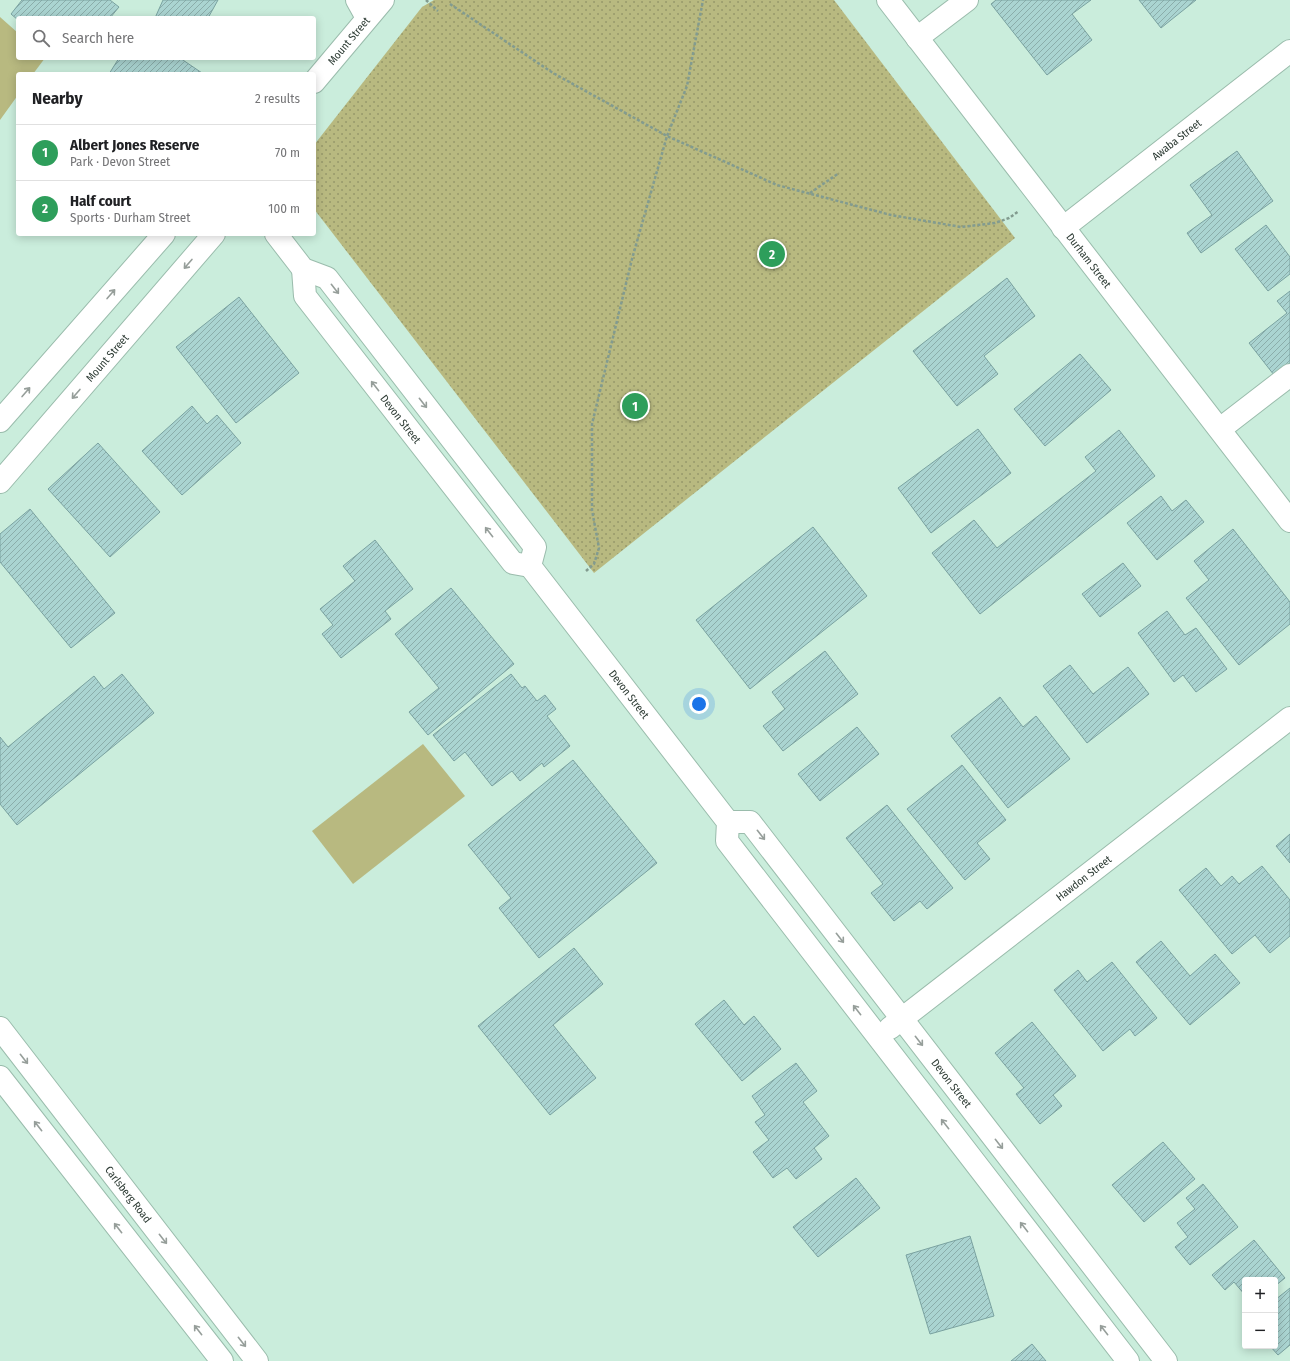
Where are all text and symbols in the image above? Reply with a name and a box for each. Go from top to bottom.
street label: Mount Street [325,14,373,68]
search box [16,16,316,60]
icon: search [30,27,52,49]
text: Search here [62,29,134,47]
text: Nearby [32,88,83,109]
text: 2 results [255,91,300,106]
street label: Awaba Street [1150,116,1204,163]
text: Albert Jones Reserve [70,136,199,154]
text: 1 [42,145,48,160]
text: 70 m [275,145,300,160]
text: Park · Devon Street [70,154,170,169]
text: Half court [70,192,131,210]
text: 2 [42,201,48,216]
text: 100 m [268,201,300,216]
text: Sports · Durham Street [70,210,191,225]
street label: Durham Street [1063,231,1114,291]
pin: 2 [759,239,785,269]
one-way arrow [184,258,193,269]
one-way arrow [331,284,339,295]
one-way arrow [106,289,116,299]
street label: Mount Street [83,331,132,385]
one-way arrow [371,380,379,391]
one-way arrow [21,387,30,397]
one-way arrow [72,388,81,398]
pin: 1 [622,391,648,421]
street label: Devon Street [377,392,424,446]
one-way arrow [419,398,427,409]
one-way arrow [485,527,494,538]
street label: Devon Street [606,668,652,722]
your location [689,694,709,714]
one-way arrow [756,830,765,841]
street label: Hawdon Street [1054,853,1115,904]
one-way arrow [836,933,844,944]
one-way arrow [853,1005,861,1016]
one-way arrow [915,1036,923,1047]
one-way arrow [20,1053,28,1064]
street label: Devon Street [928,1057,974,1111]
one-way arrow [941,1119,949,1130]
one-way arrow [34,1120,42,1131]
one-way arrow [994,1139,1003,1150]
street label: Carlsberg Road [102,1164,154,1225]
one-way arrow [1020,1222,1029,1233]
one-way arrow [114,1223,122,1234]
one-way arrow [159,1234,167,1245]
map controls [1242,1277,1278,1349]
button: + [1242,1277,1278,1313]
button: − [1242,1313,1278,1349]
one-way arrow [194,1325,203,1336]
one-way arrow [1100,1325,1108,1336]
one-way arrow [238,1337,247,1348]

